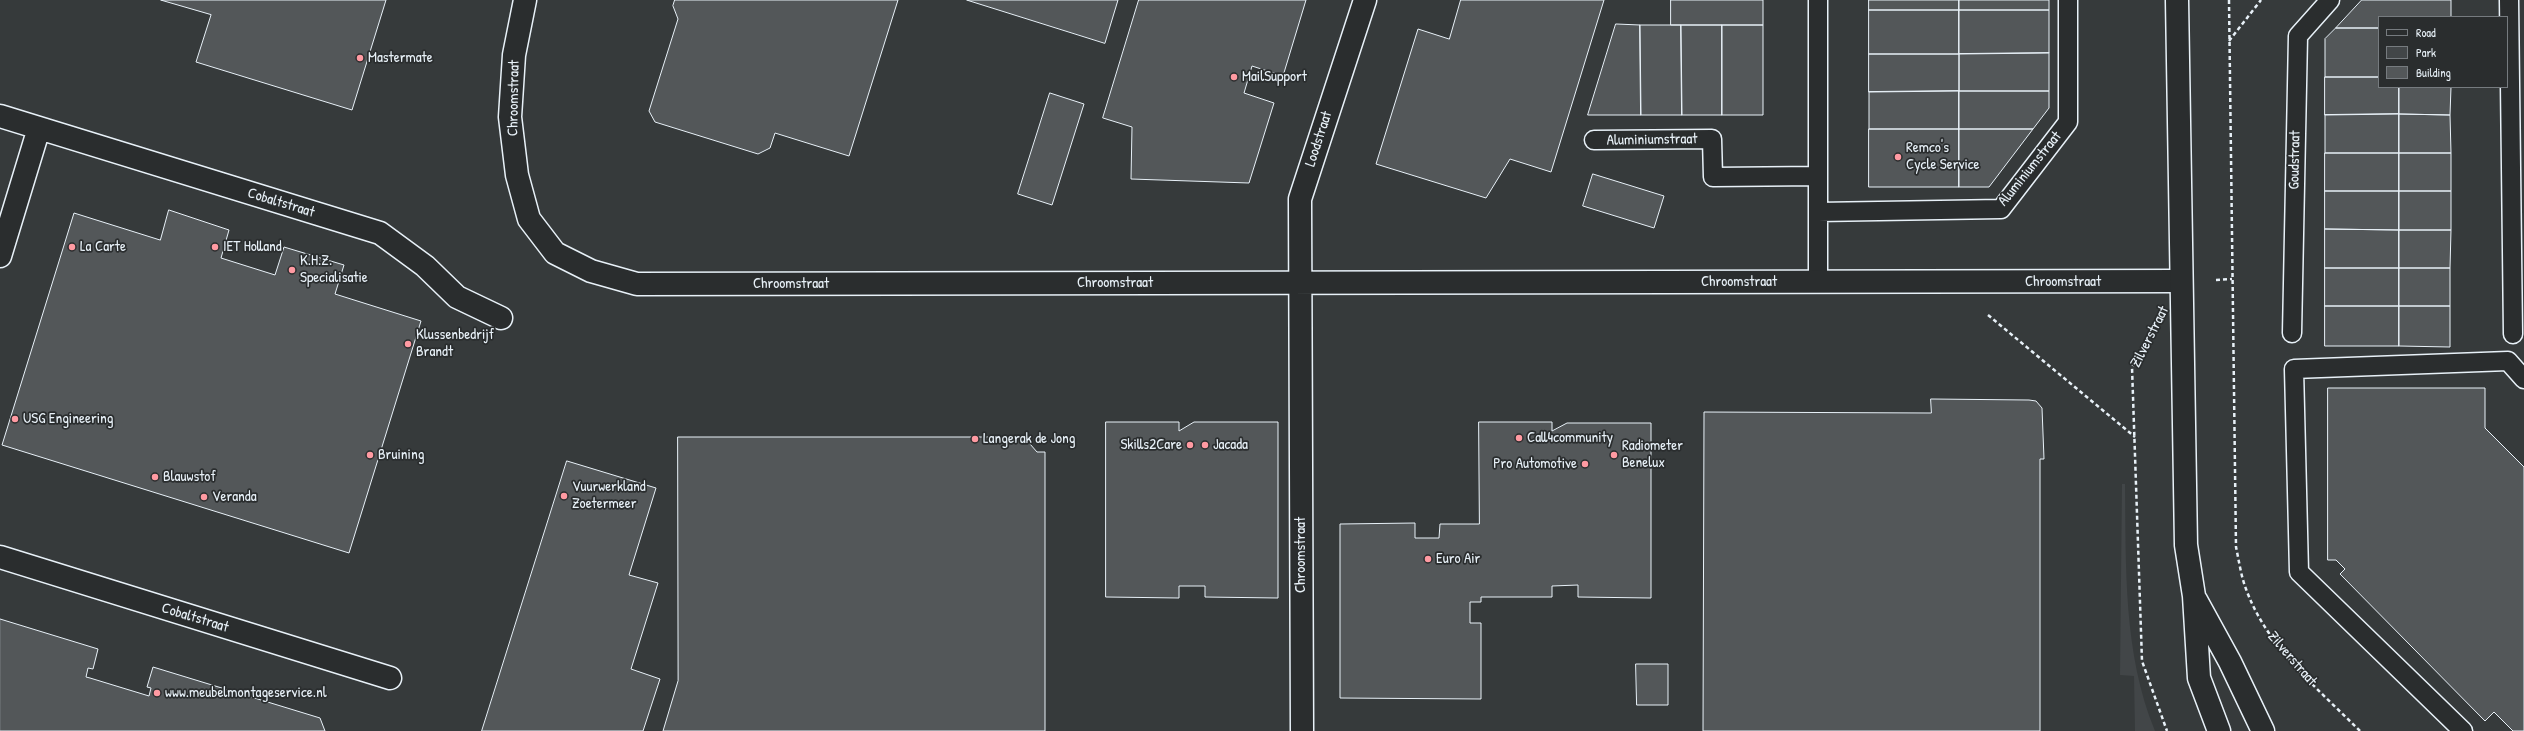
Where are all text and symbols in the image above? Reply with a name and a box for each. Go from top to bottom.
legend [2378,16,2508,88]
text: Road [2416,24,2436,41]
text: Park [2416,44,2436,61]
place label: Mastermate [368,49,433,67]
marker: Mastermate [355,53,365,63]
street label: Chroomstraat [504,60,524,136]
text: Building [2416,64,2451,81]
place label: MailSupport [1242,68,1307,86]
marker: MailSupport [1229,72,1239,82]
street label: Loodstraat [1302,109,1336,169]
street label: Aluminiumstraat [1994,128,2066,210]
street label: Aluminiumstraat [1606,130,1698,150]
street label: Goudstraat [2285,130,2305,190]
place label: Remco's Cycle Service [1906,139,1980,174]
marker: Remco's Cycle Service [1893,152,1903,162]
street label: Cobaltstraat [245,184,317,222]
place label: La Carte [80,238,126,256]
place label: IET Holland [223,238,282,256]
marker: La Carte [67,242,77,252]
marker: IET Holland [210,242,220,252]
place label: K.H.Z. Specialisatie [300,252,368,287]
marker: K.H.Z. Specialisatie [287,265,297,275]
street label: Chroomstraat [1701,273,1777,291]
street label: Chroomstraat [2025,273,2101,291]
street label: Chroomstraat [1077,274,1153,292]
street label: Chroomstraat [753,275,829,293]
street label: Zilverstraat [2127,303,2173,371]
place label: Klussenbedrijf Brandt [416,326,494,361]
marker: Klussenbedrijf Brandt [403,339,413,349]
place label: USG Engineering [23,410,114,428]
marker: USG Engineering [10,414,20,424]
place label: Call4community [1527,429,1613,447]
place label: Langerak de Jong [983,430,1076,448]
marker: Call4community [1514,433,1524,443]
marker: Langerak de Jong [970,434,980,444]
place label: Skills2Care [1120,436,1182,454]
place label: Jacada [1213,436,1248,454]
place label: Radiometer Benelux [1622,437,1683,472]
marker: Skills2Care [1185,440,1195,450]
marker: Jacada [1200,440,1210,450]
place label: Bruining [378,446,424,464]
marker: Bruining [365,450,375,460]
marker: Radiometer Benelux [1609,450,1619,460]
place label: Pro Automotive [1493,455,1577,473]
marker: Pro Automotive [1580,459,1590,469]
place label: Blauwstof [163,468,216,486]
marker: Blauwstof [150,472,160,482]
place label: Vuurwerkland Zoetermeer [572,478,646,513]
place label: Veranda [212,488,257,506]
marker: Vuurwerkland Zoetermeer [559,491,569,501]
marker: Veranda [199,492,209,502]
street label: Chroomstraat [1292,517,1310,593]
place label: Euro Air [1436,550,1480,568]
marker: Euro Air [1423,554,1433,564]
street label: Cobaltstraat [159,599,231,637]
street label: Zilverstraat [2263,628,2321,690]
place label: www.meubelmontageservice.nl [165,684,327,702]
marker: www.meubelmontageservice.nl [152,688,162,698]

